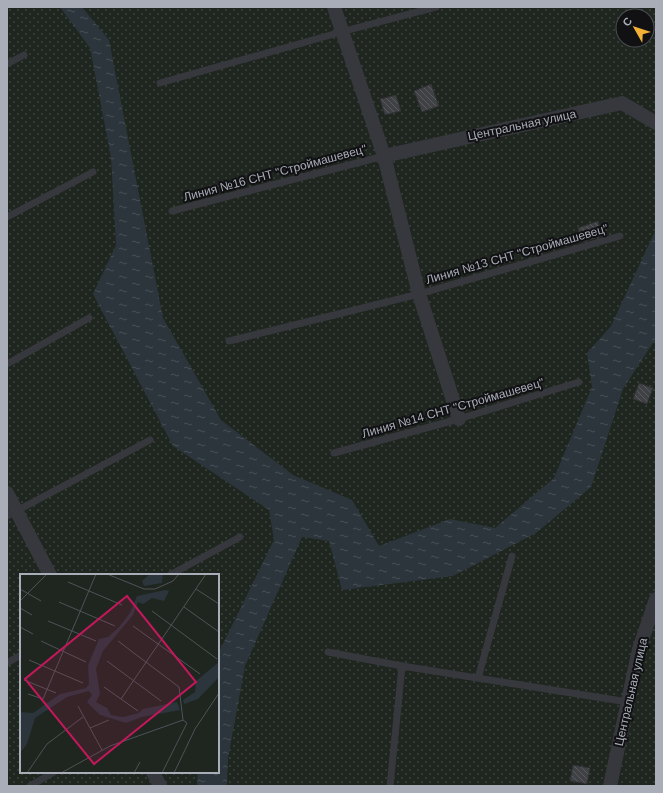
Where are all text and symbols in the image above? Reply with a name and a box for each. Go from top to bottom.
north arrow [615,8,655,48]
text: С [620,15,634,29]
street label: Центральная улица [467,107,578,143]
street label: Линия №16 СНТ "Строймашевец" [182,142,368,204]
street label: Линия №13 СНТ "Строймашевец" [424,221,610,287]
street label: Линия №14 СНТ "Строймашевец" [360,375,546,441]
inset map [20,574,219,773]
street label: Центральная улица [612,636,650,747]

